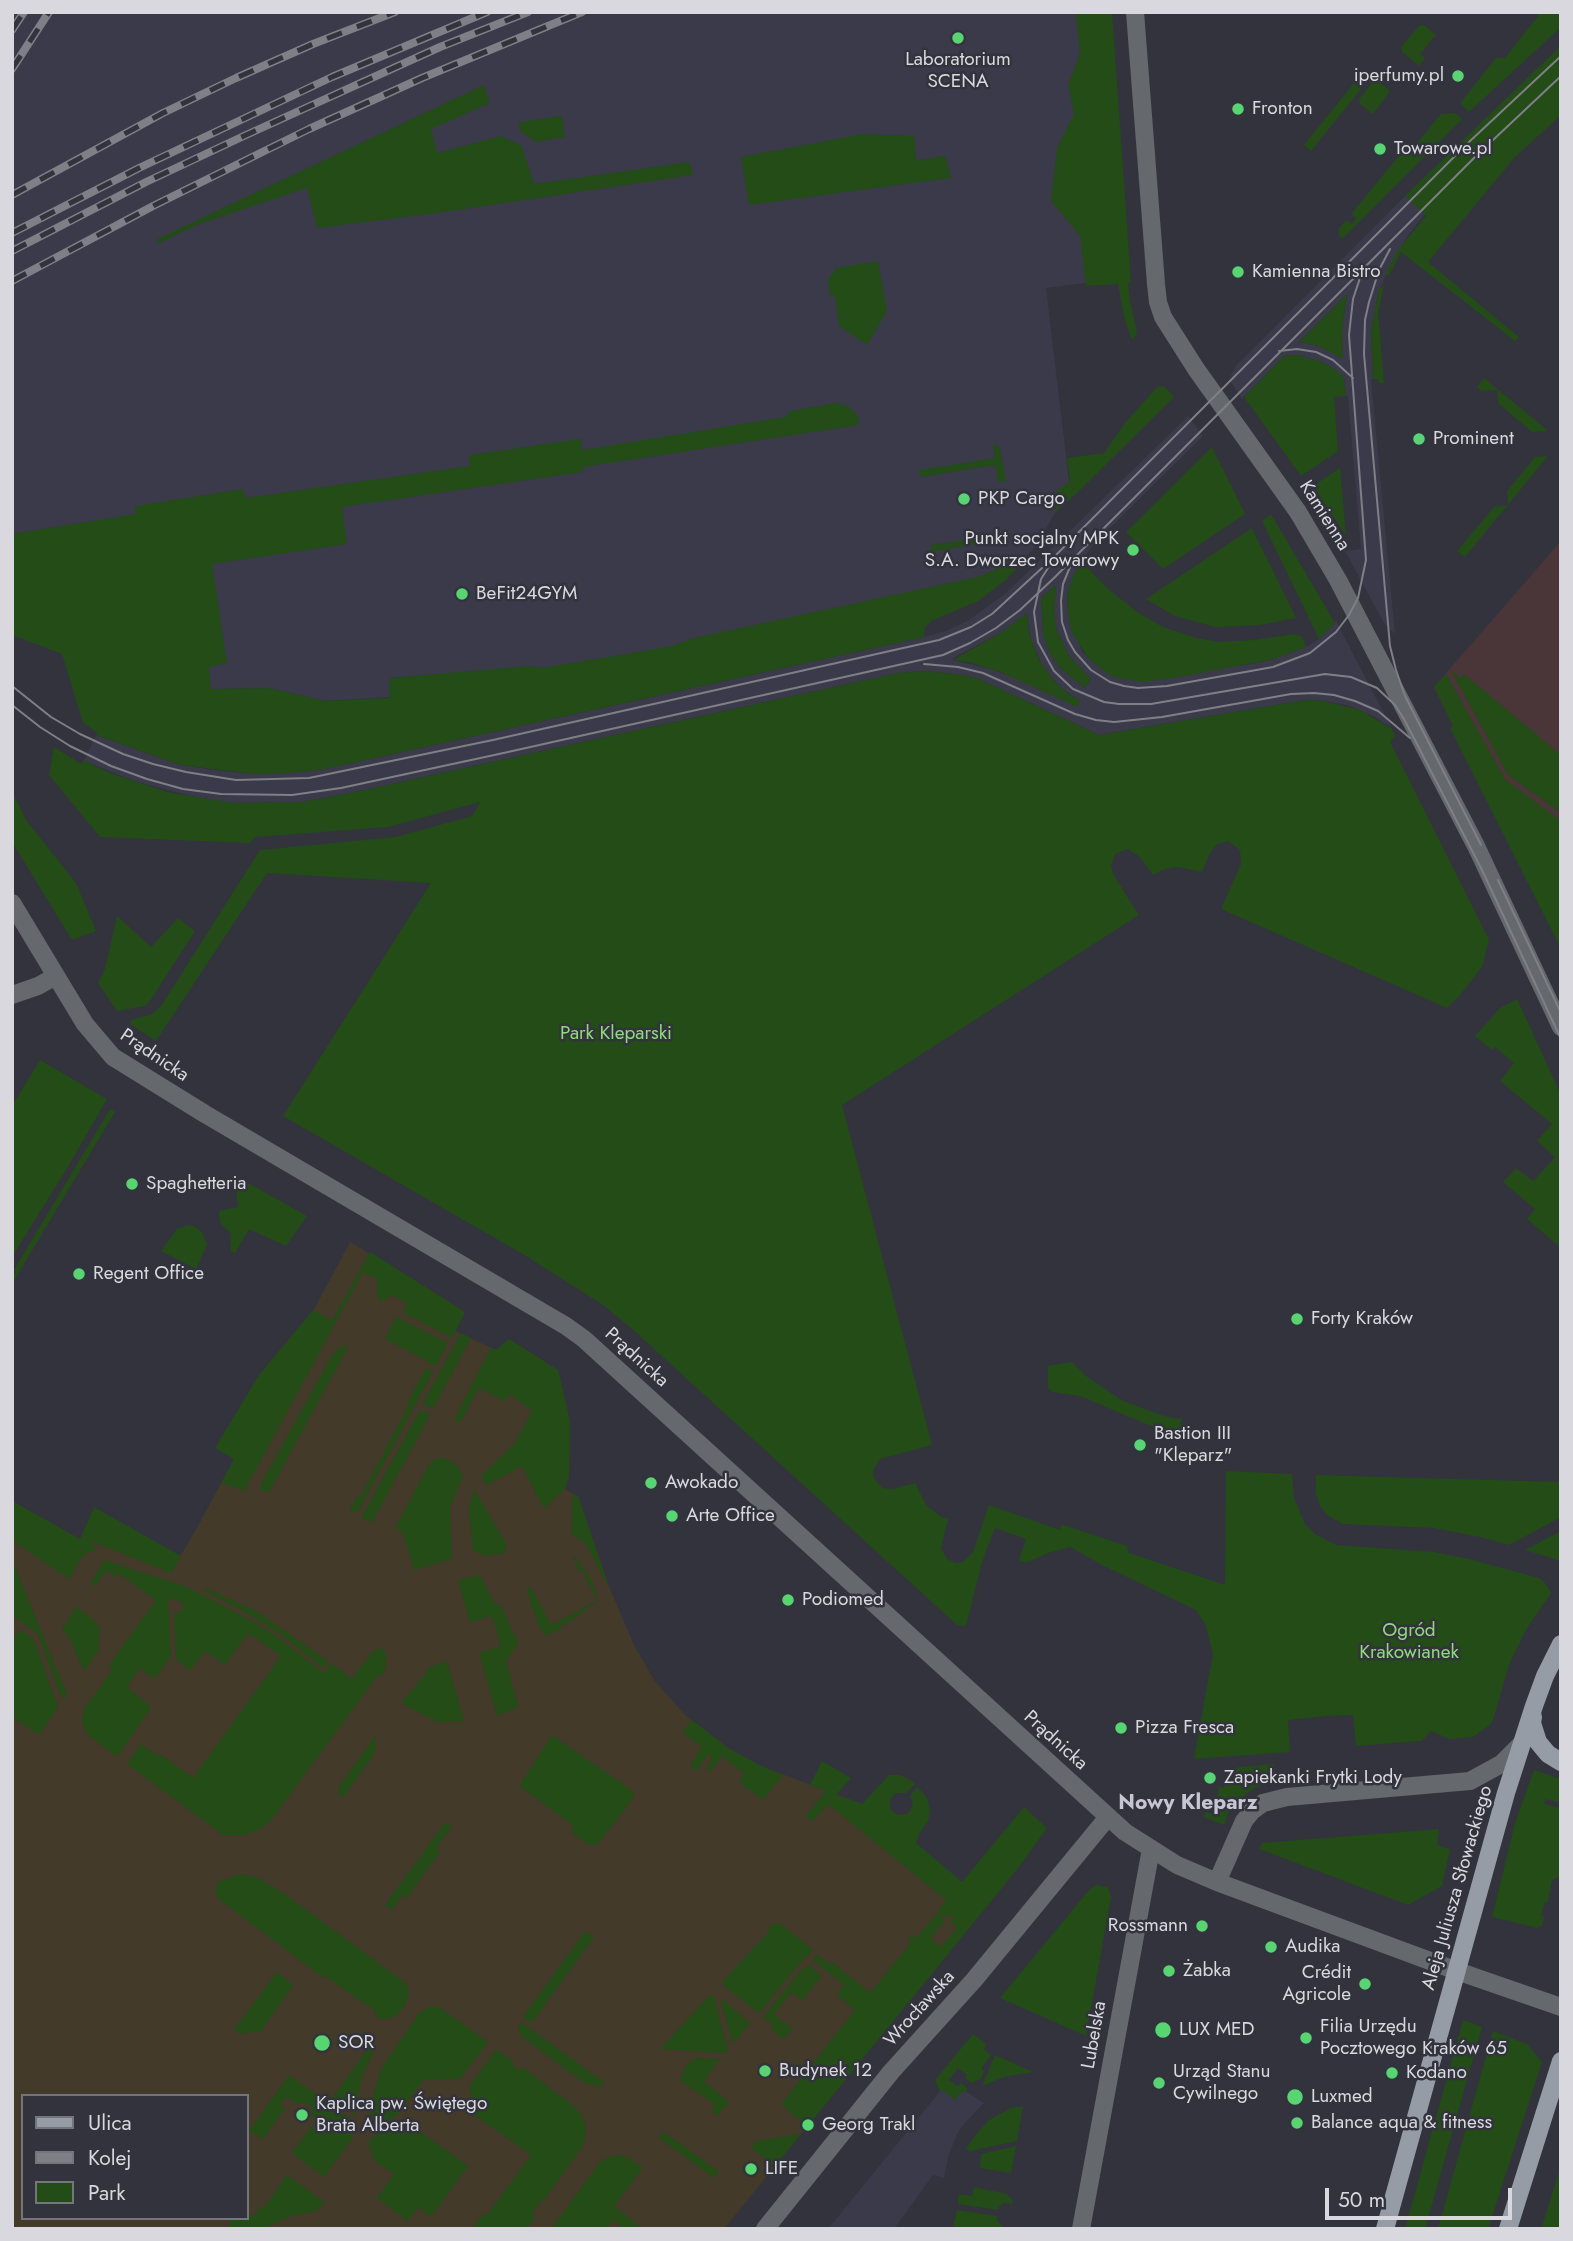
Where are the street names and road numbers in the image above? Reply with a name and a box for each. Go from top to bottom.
street label: Kamienna [1294,477,1354,555]
street label: Prądnicka [115,1025,193,1087]
street label: Prądnicka [599,1323,673,1393]
street label: Prądnicka [1018,1706,1092,1776]
street label: Aleja Juliusza Słowackiego [1418,1783,1498,1993]
street label: Wrocławska [880,1966,960,2052]
street label: Lubelska [1078,1999,1112,2071]

